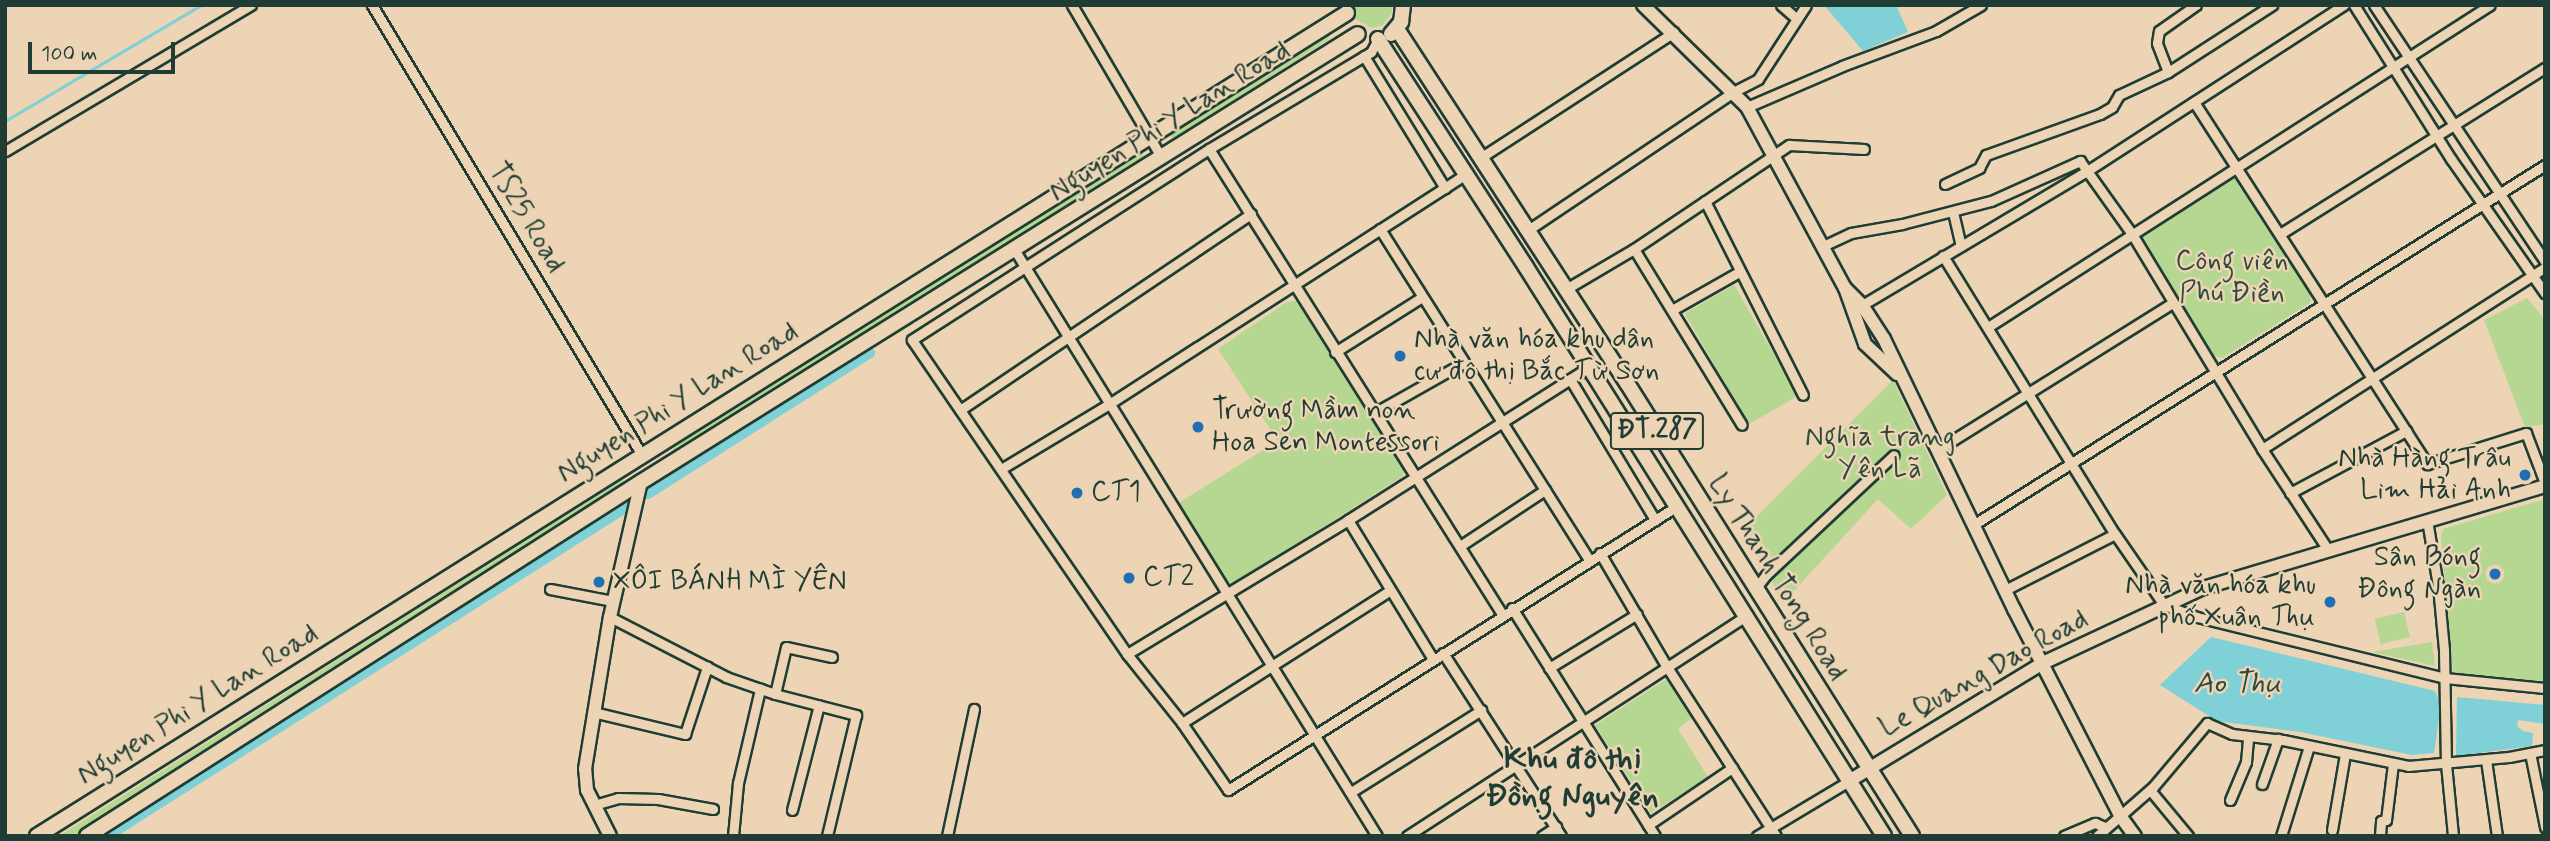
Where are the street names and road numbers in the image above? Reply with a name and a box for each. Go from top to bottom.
street label: Nguyen Phi Y Lan Road [1045,35,1295,209]
street label: TS25 Road [480,157,572,279]
street label: Nguyen Phi Y Lan Road [553,316,803,490]
road number: ĐT.287 [1610,408,1704,453]
street label: Ly Thanh Tong Road [1698,466,1856,690]
street label: Le Quang Dao Road [1875,603,2093,745]
street label: Nguyen Phi Y Lan Road [73,618,323,792]

